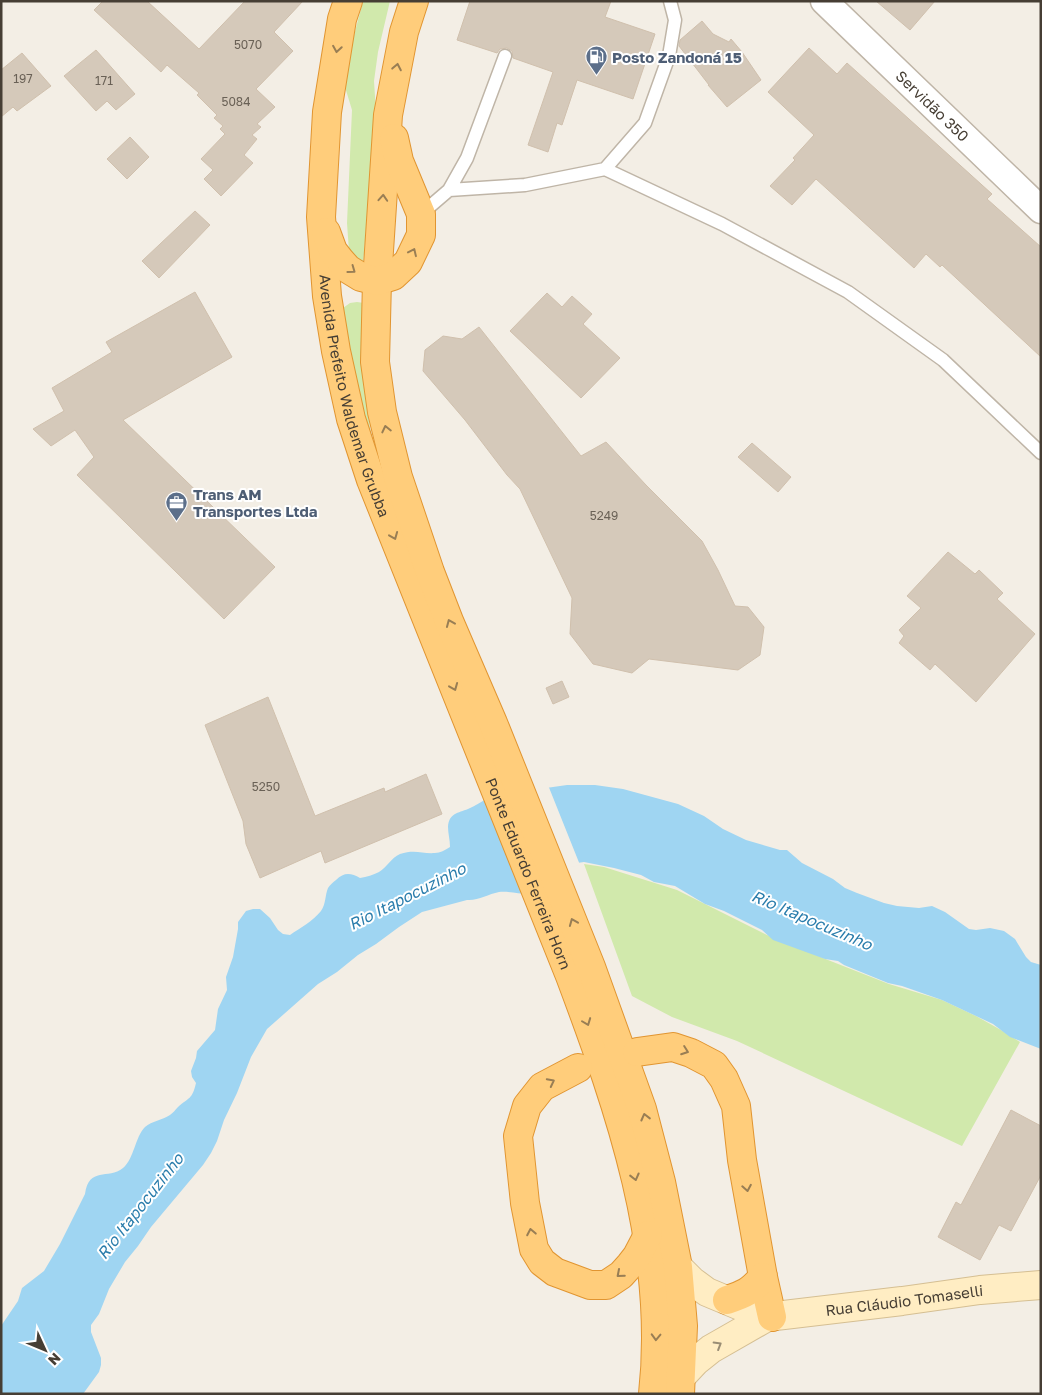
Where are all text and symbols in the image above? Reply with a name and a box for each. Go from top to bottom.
house number: 5070 [234,37,262,52]
one-way arrow [333,44,343,53]
fuel station icon: Posto Zandoná 15 [584,45,608,76]
place label: Posto Zandoná 15 [612,48,742,66]
one-way arrow [392,62,402,71]
street label: Servidão 350 [893,67,973,145]
house number: 197 [13,71,33,86]
house number: 171 [95,73,113,88]
house number: 5084 [221,94,251,109]
one-way arrow [377,193,388,201]
one-way arrow [407,248,417,257]
one-way arrow [346,265,355,273]
street label: Avenida Prefeito Waldemar Grubba [316,274,394,520]
one-way arrow [381,425,392,434]
place label: Trans AM Transportes Ltda [193,485,318,520]
office icon: Trans AM Transportes Ltda [165,491,189,522]
house number: 5249 [590,508,618,523]
one-way arrow [387,531,398,540]
one-way arrow [446,620,456,628]
one-way arrow [448,682,459,691]
street label: Ponte Eduardo Ferreira Horn [482,775,575,972]
house number: 5250 [252,779,280,794]
water label: Rio Itapocuzinho [345,857,470,934]
water label: Rio Itapocuzinho [749,886,876,955]
one-way arrow [569,918,579,926]
one-way arrow [581,1017,591,1026]
one-way arrow [680,1045,689,1055]
one-way arrow [546,1078,555,1088]
one-way arrow [640,1114,650,1122]
water label: Rio Itapocuzinho [92,1148,188,1263]
one-way arrow [629,1172,640,1181]
one-way arrow [742,1184,752,1193]
one-way arrow [526,1227,537,1236]
one-way arrow [616,1269,625,1278]
street label: Rua Cláudio Tomaselli [824,1281,984,1319]
north arrow [20,1325,70,1375]
one-way arrow [651,1334,662,1342]
one-way arrow [712,1342,721,1352]
text: N [45,1350,65,1369]

